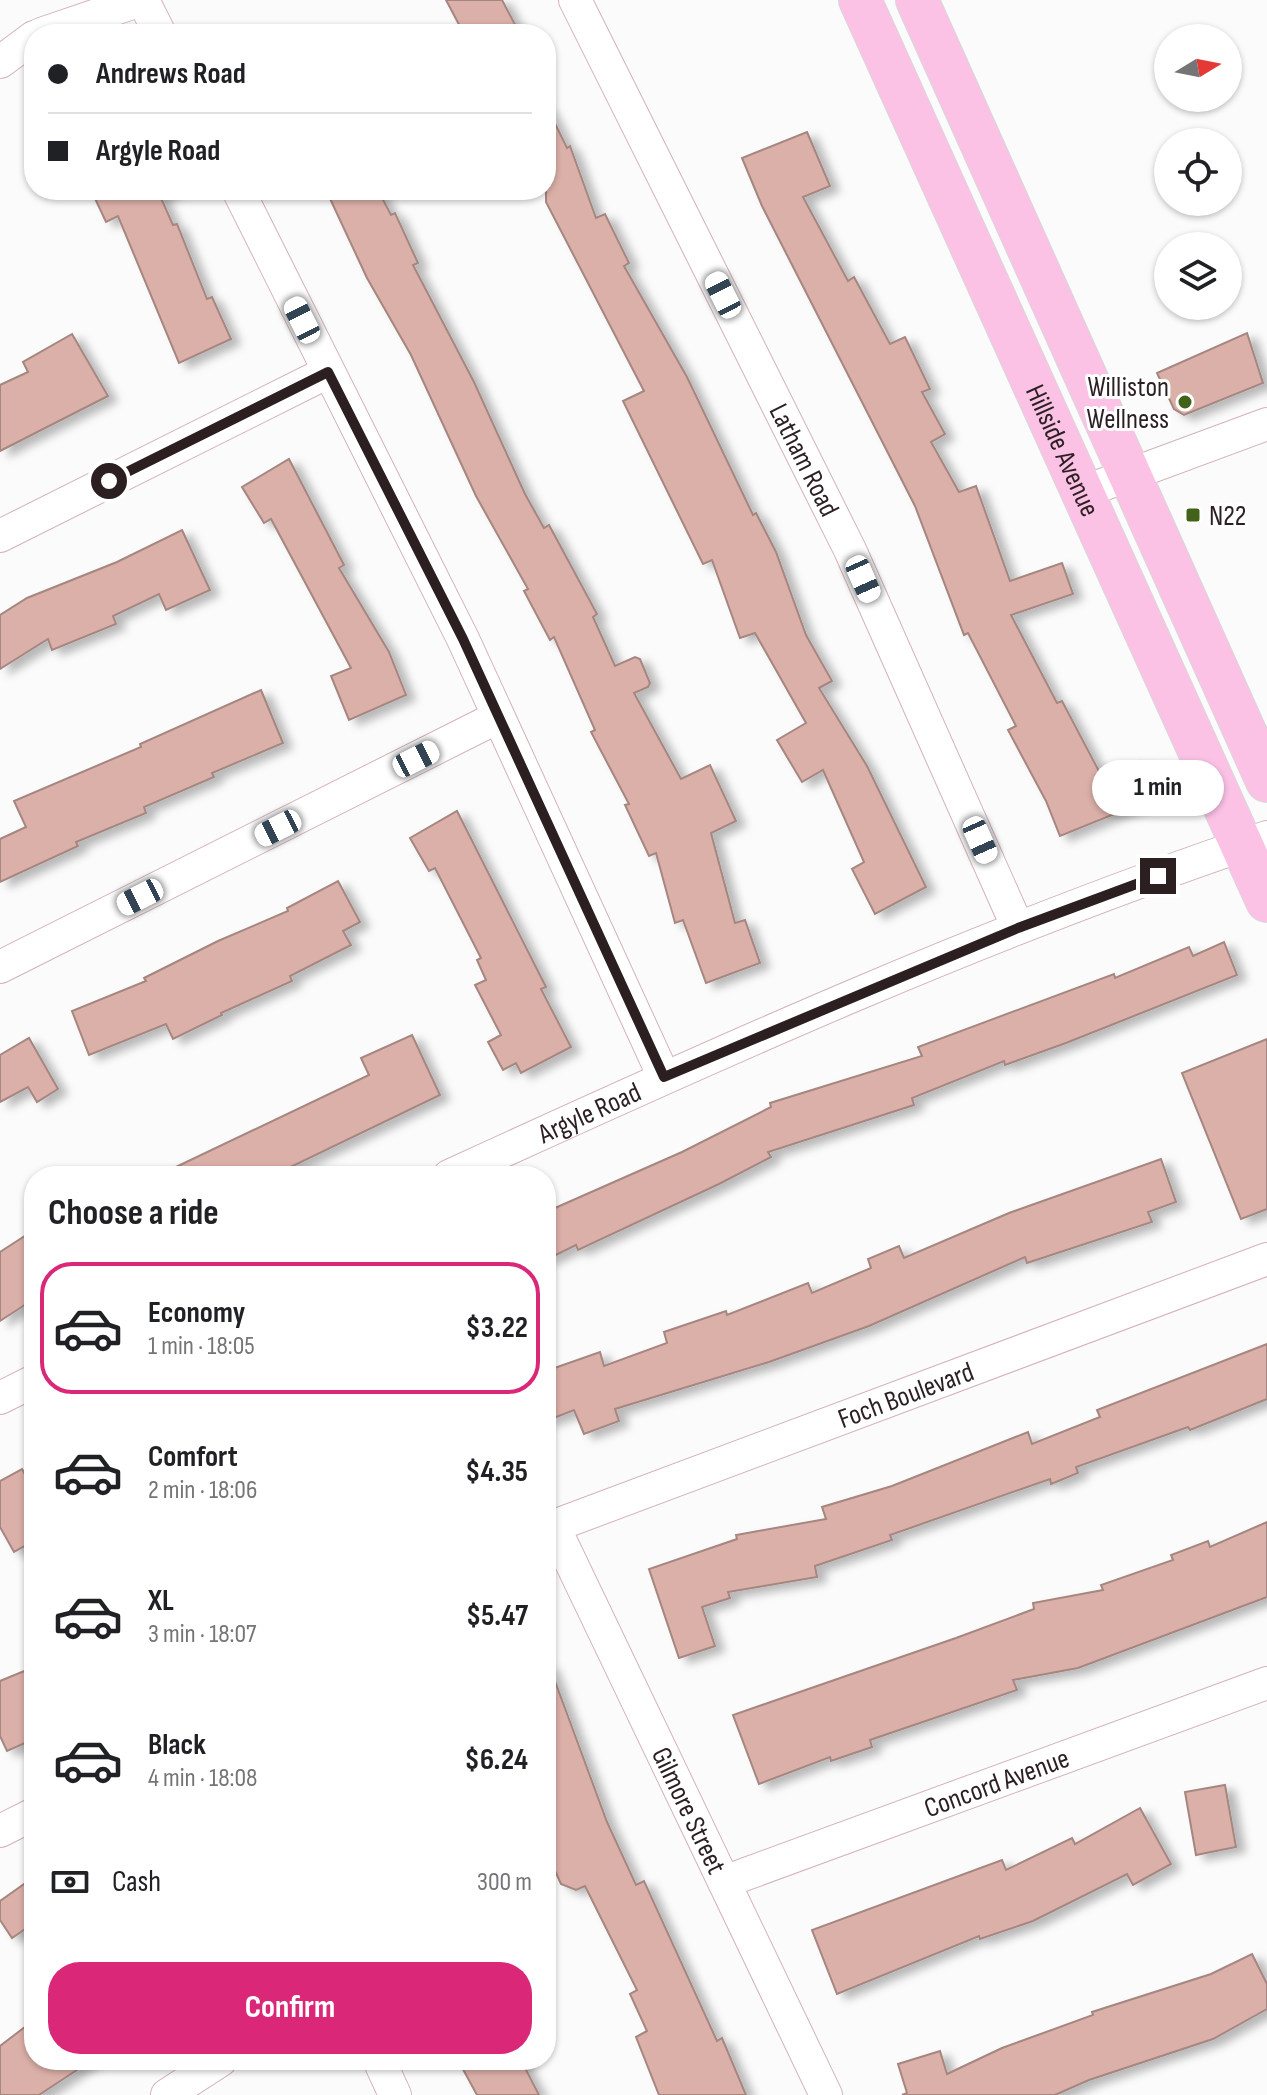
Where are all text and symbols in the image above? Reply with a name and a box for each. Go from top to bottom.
north arrow [1154,24,1242,112]
map controls [1154,24,1242,320]
text: Andrews Road [96,56,246,92]
button: locate [1154,128,1242,216]
text: Argyle Road [96,133,220,169]
button: layers [1154,232,1242,320]
car [701,268,745,322]
car [280,293,324,347]
place label: Williston Wellness [1087,371,1169,436]
street label: Hillside Avenue [1018,380,1106,522]
marker: Williston Wellness [1176,393,1194,411]
street label: Latham Road [762,399,845,522]
route start [91,463,127,499]
place label: N22 [1209,500,1246,533]
marker: N22 [1184,506,1202,524]
car [842,552,884,606]
car [389,737,443,781]
callout: 1 min [1092,760,1224,816]
text: 1 min [1134,772,1182,803]
car [251,806,305,850]
car [959,813,1001,867]
route end [1140,858,1176,894]
car [113,875,167,919]
street label: Argyle Road [532,1076,646,1151]
text: Choose a ride [48,1192,219,1235]
icon: car [52,1292,124,1364]
text: Economy [148,1295,245,1331]
text: $3.22 [465,1310,528,1346]
text: 1 min · 18:05 [148,1331,255,1362]
street label: Foch Boulevard [834,1355,978,1436]
icon: car [52,1436,124,1508]
text: Comfort [148,1439,238,1475]
text: $4.35 [465,1454,528,1490]
text: 2 min · 18:06 [148,1475,257,1506]
icon: car [52,1580,124,1652]
text: XL [148,1583,174,1619]
text: $5.47 [466,1598,528,1634]
text: 3 min · 18:07 [148,1619,256,1650]
icon: car [52,1724,124,1796]
text: Black [148,1727,206,1763]
text: $6.24 [465,1742,528,1778]
street label: Gilmore Street [644,1742,733,1880]
street label: Concord Avenue [920,1742,1074,1825]
text: 4 min · 18:08 [148,1763,257,1794]
icon: cash [48,1860,92,1904]
text: Cash [112,1864,161,1900]
text: 300 m [477,1867,532,1898]
button: Confirm [48,1962,532,2054]

